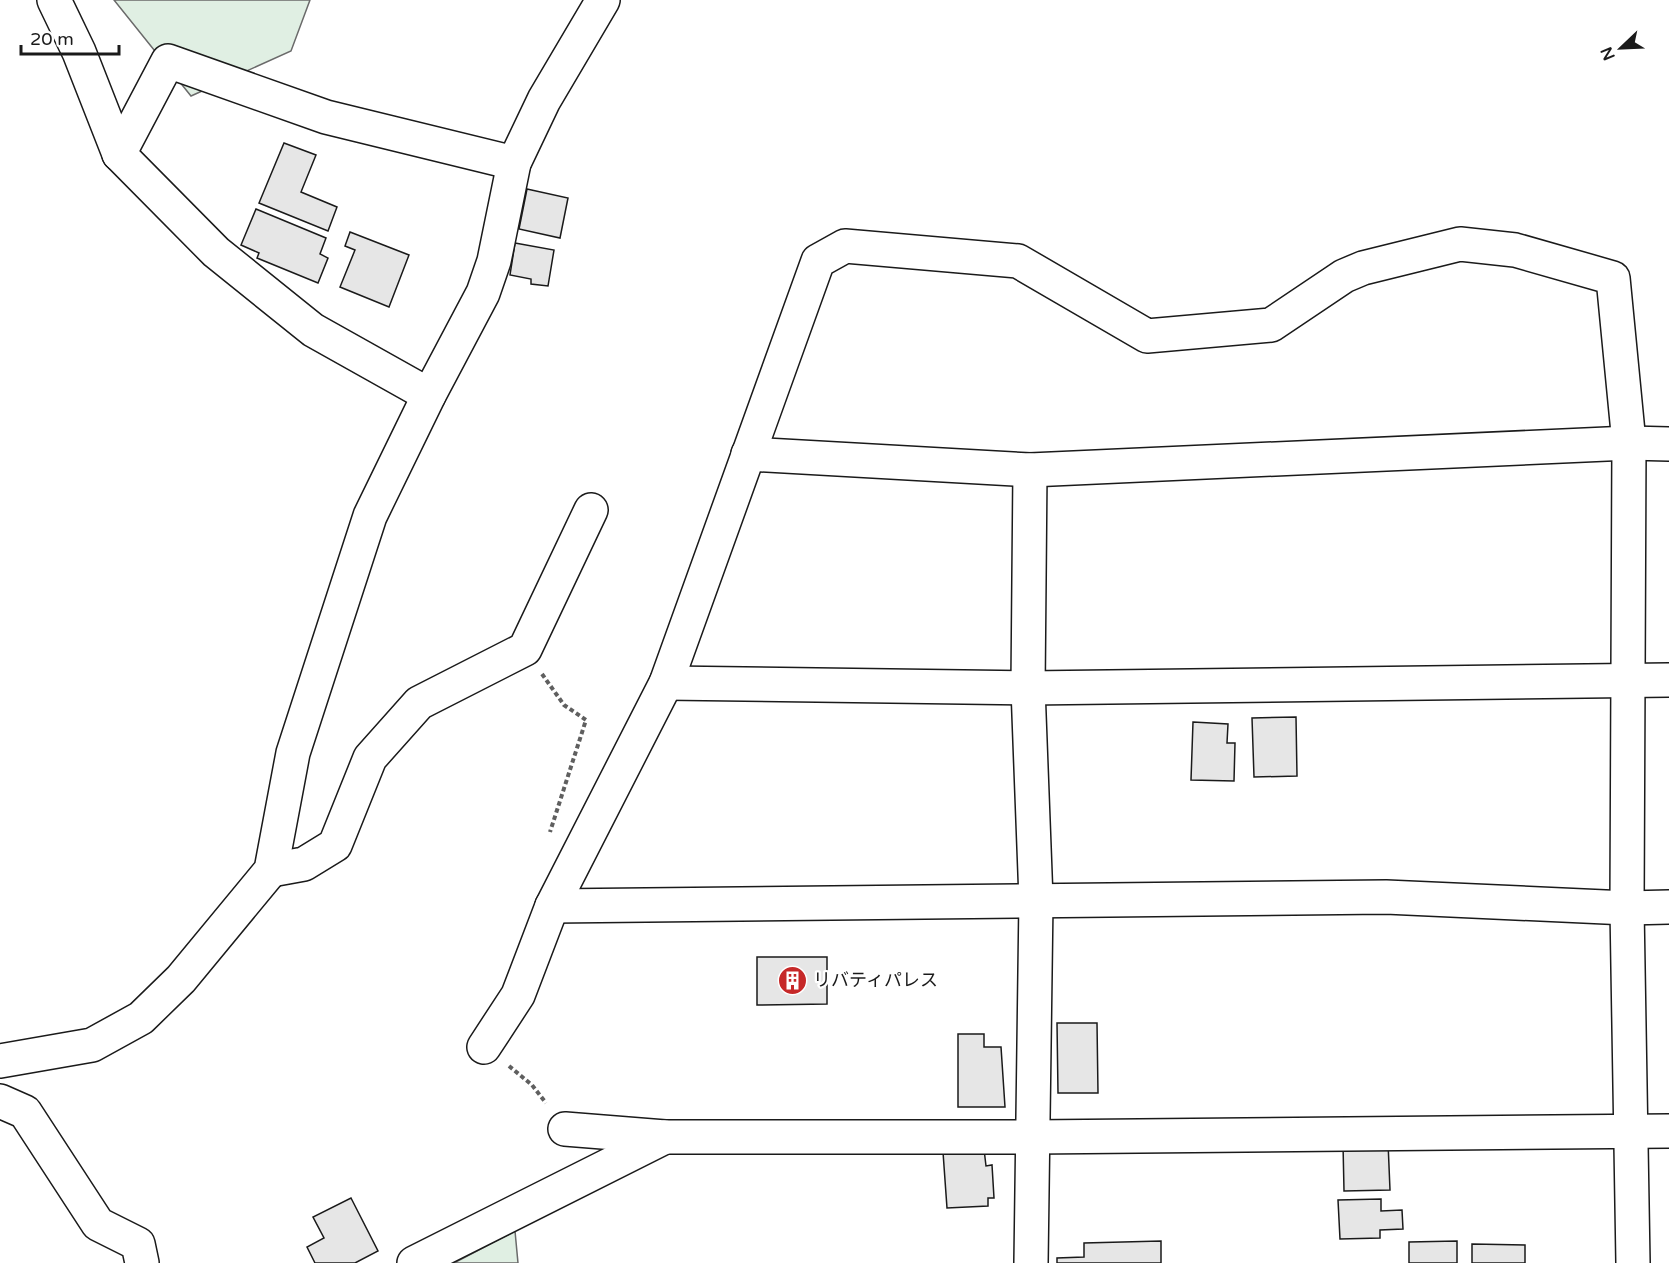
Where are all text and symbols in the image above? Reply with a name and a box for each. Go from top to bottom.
scale bar [21,18,118,56]
north arrow [1591,18,1651,78]
text: 20 m [30,28,74,50]
text: N [1596,44,1620,63]
building icon: リバティパレス [776,964,808,996]
place label: リバティパレス [813,969,938,991]

